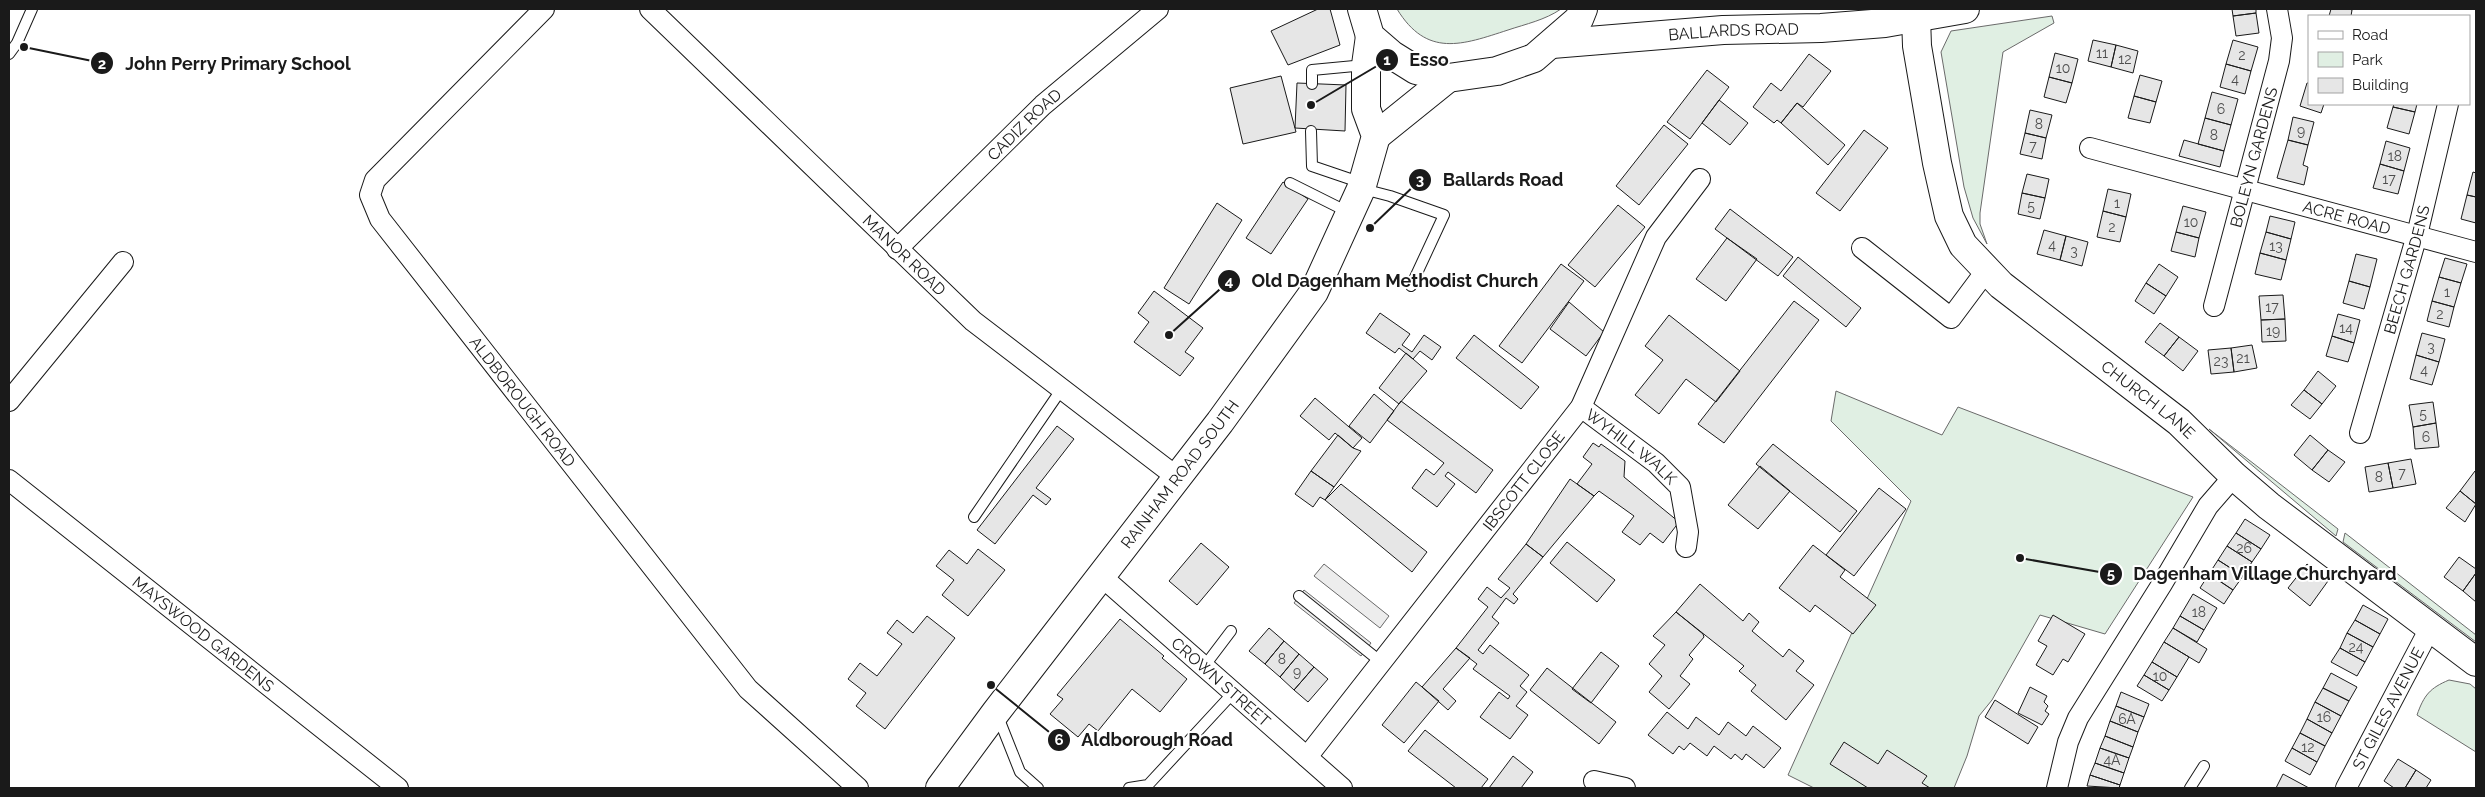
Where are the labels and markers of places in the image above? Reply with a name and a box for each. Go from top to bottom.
callout: Esso [1375,43,1459,76]
callout: John Perry Primary School [90,47,361,80]
callout: Ballards Road [1408,164,1573,197]
callout: Old Dagenham Methodist Church [1217,264,1549,297]
callout: Dagenham Village Churchyard [2098,557,2407,590]
callout: Aldborough Road [1046,723,1243,756]

